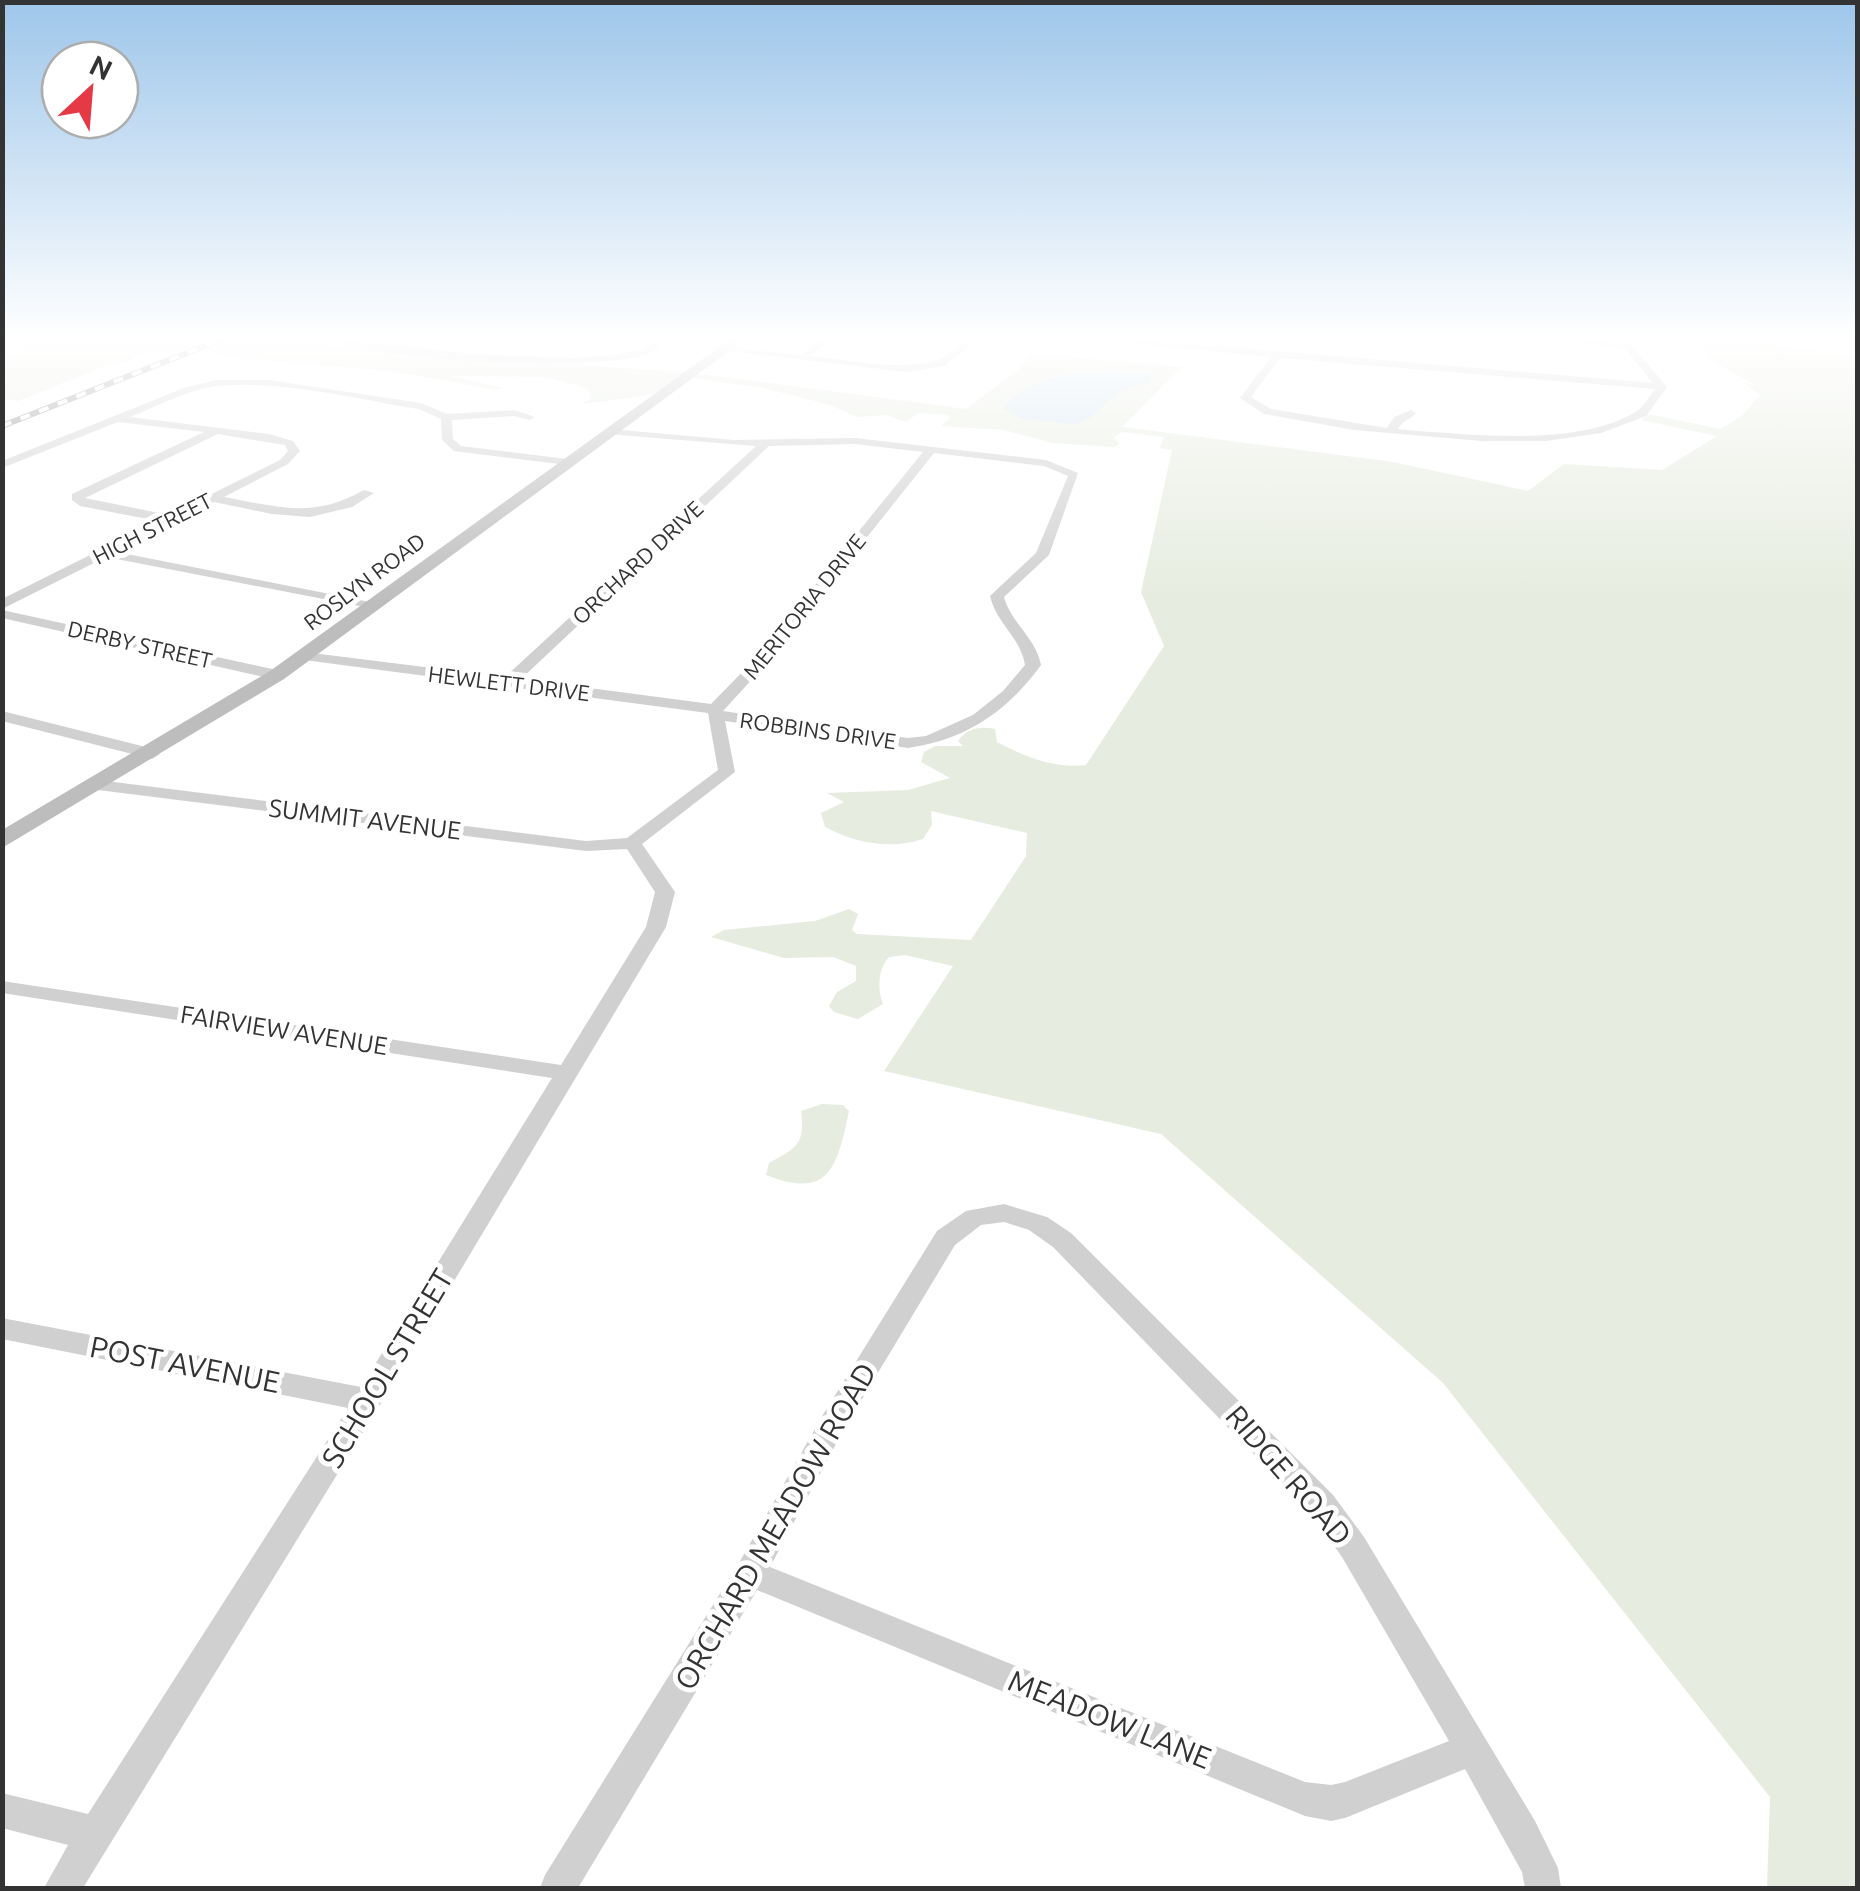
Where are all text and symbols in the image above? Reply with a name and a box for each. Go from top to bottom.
north arrow [40,40,140,140]
text: N [85,49,117,86]
street label: HIGH STREET [88,487,216,569]
street label: ORCHARD DRIVE [567,495,707,629]
street label: ROSLYN ROAD [299,527,429,635]
street label: MERITORIA DRIVE [738,528,870,684]
street label: DERBY STREET [65,615,215,673]
street label: HEWLETT DRIVE [427,661,591,705]
street label: ROBBINS DRIVE [738,707,898,753]
street label: SUMMIT AVENUE [267,793,463,845]
street label: FAIRVIEW AVENUE [178,1000,390,1060]
street label: SCHOOL STREET [314,1262,460,1473]
street label: POST AVENUE [87,1329,283,1399]
street label: ORCHARD MEADOW ROAD [667,1357,883,1695]
street label: RIDGE ROAD [1219,1398,1359,1552]
street label: MEADOW LANE [1004,1663,1216,1775]

